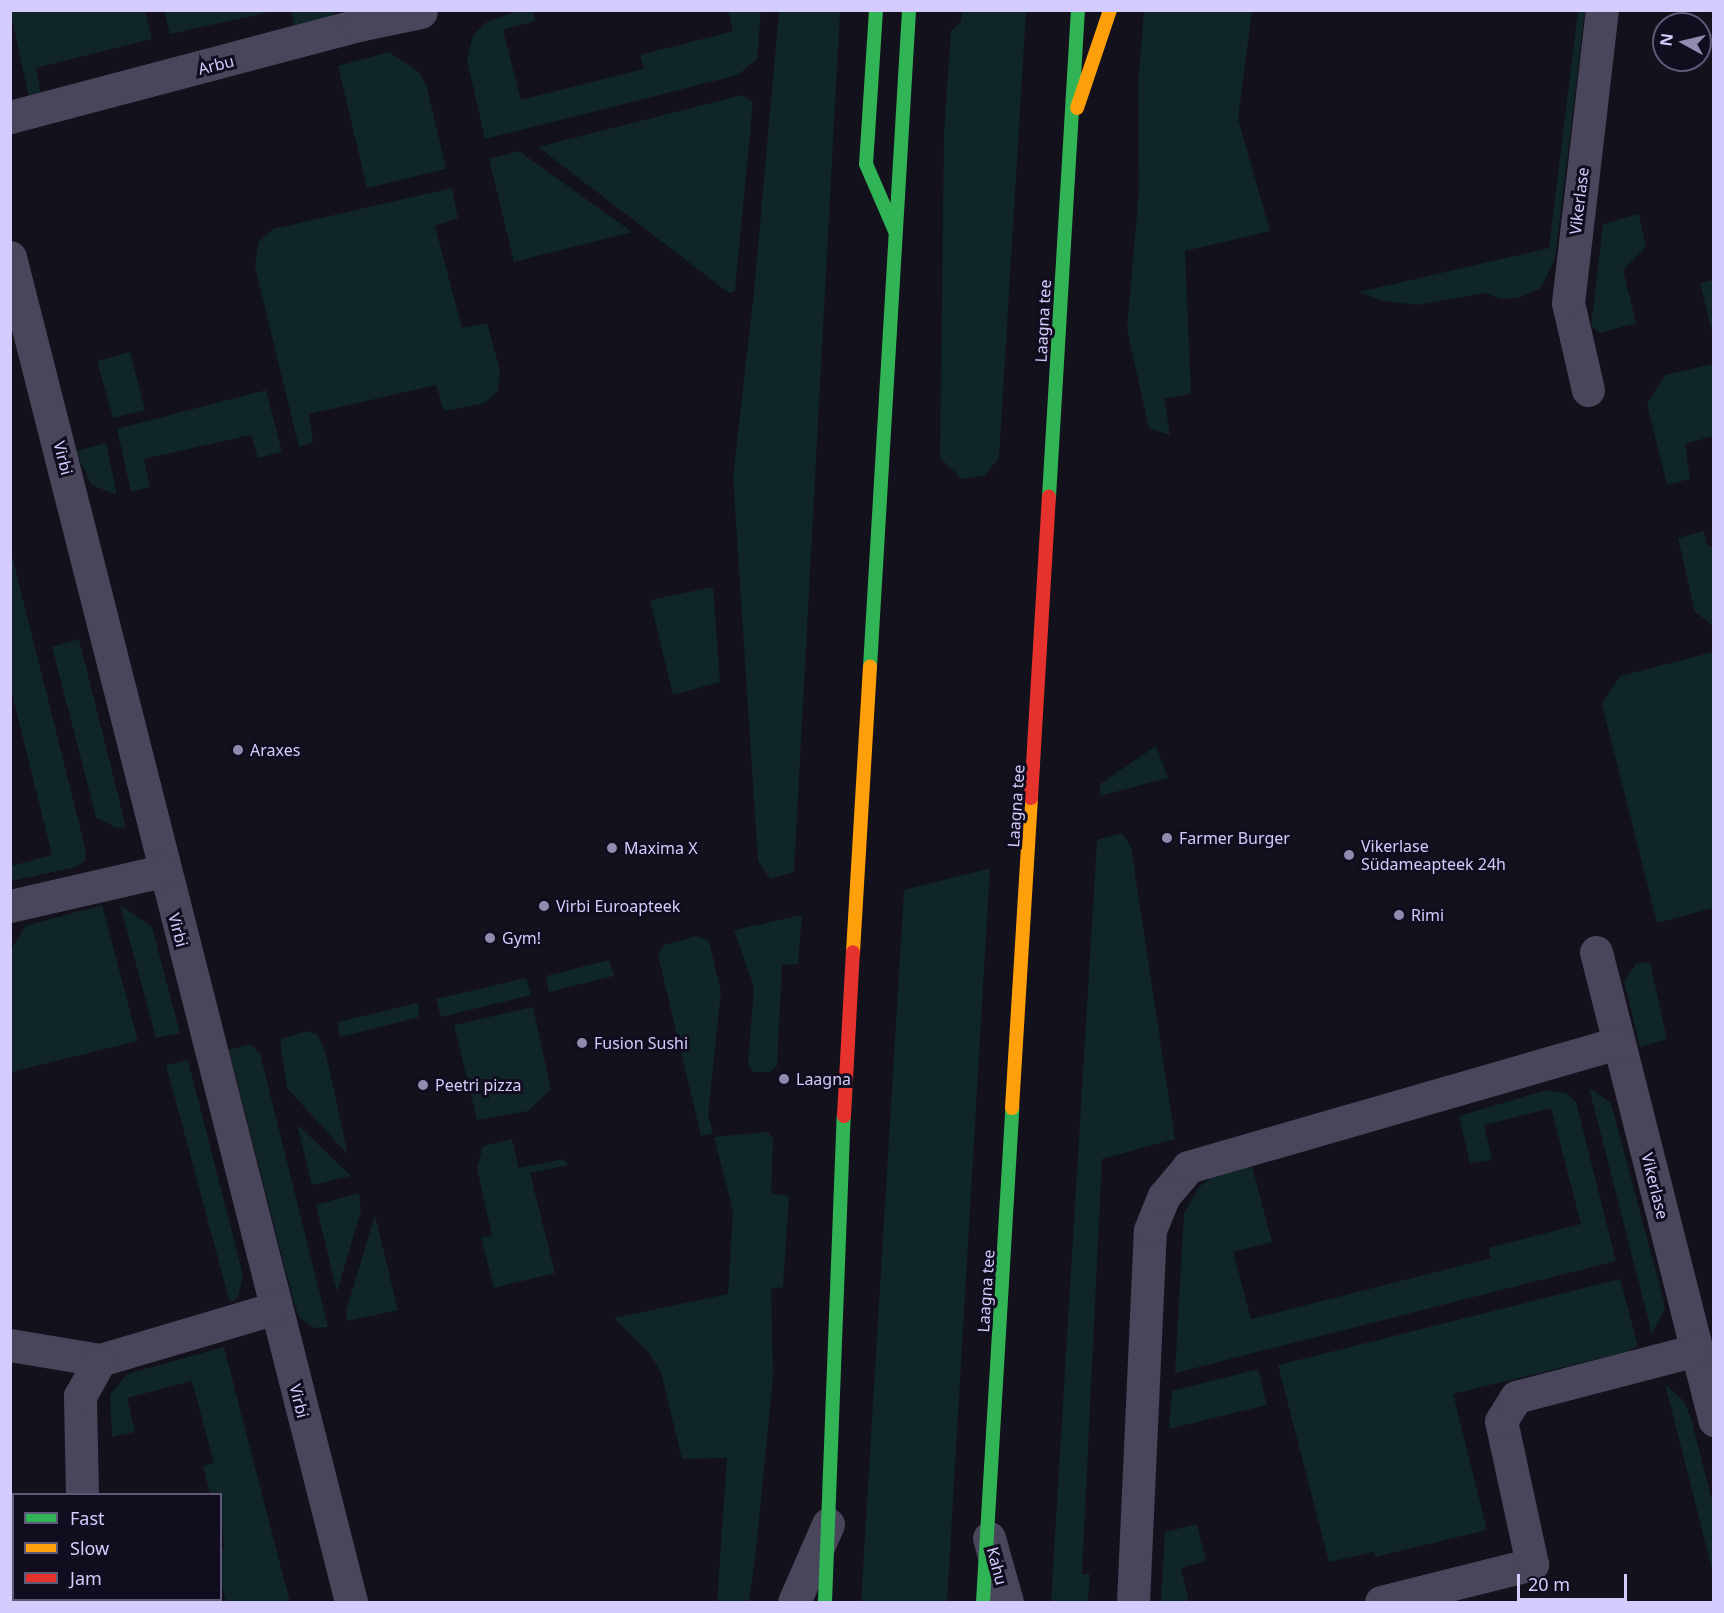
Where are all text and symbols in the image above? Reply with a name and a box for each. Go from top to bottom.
north arrow [1652,12,1712,72]
text: N [1654,32,1678,48]
street label: Arbu [196,51,236,79]
street label: Vikerlase [1565,166,1593,236]
street label: Laagna tee [1031,279,1055,363]
street label: Virbi [50,439,76,477]
place label: Araxes [250,740,300,760]
marker: Araxes [231,743,245,757]
street label: Laagna tee [1004,764,1028,848]
place label: Farmer Burger [1179,828,1290,848]
marker: Farmer Burger [1160,831,1174,845]
place label: Vikerlase Südameapteek 24h [1361,836,1506,874]
place label: Maxima X [624,838,698,858]
marker: Maxima X [605,841,619,855]
marker: Vikerlase Südameapteek 24h [1342,848,1356,862]
place label: Virbi Euroapteek [556,896,680,916]
marker: Virbi Euroapteek [537,899,551,913]
place label: Rimi [1411,905,1444,925]
marker: Rimi [1392,908,1406,922]
street label: Virbi [164,911,192,949]
place label: Gym! [502,928,541,948]
marker: Gym! [483,931,497,945]
place label: Fusion Sushi [594,1033,688,1053]
marker: Fusion Sushi [575,1036,589,1050]
place label: Laagna [796,1069,851,1089]
marker: Laagna [777,1072,791,1086]
place label: Peetri pizza [435,1075,521,1095]
marker: Peetri pizza [416,1078,430,1092]
street label: Vikerlase [1637,1151,1673,1221]
street label: Laagna tee [974,1249,998,1333]
street label: Virbi [286,1382,312,1420]
legend [12,1493,222,1601]
text: Fast [70,1506,105,1530]
text: Slow [70,1536,109,1560]
street label: Kahu [983,1545,1011,1587]
scale bar [1520,1562,1630,1600]
text: Jam [70,1566,102,1590]
text: 20 m [1528,1572,1570,1596]

